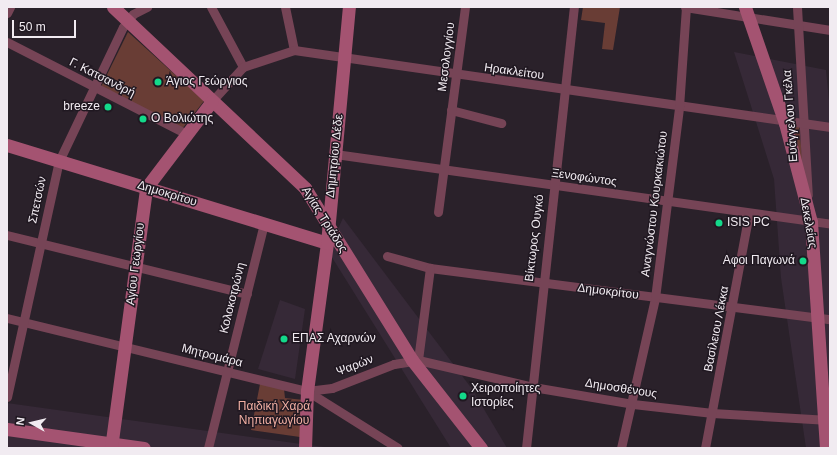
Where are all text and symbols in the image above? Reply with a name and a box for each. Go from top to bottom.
scale bar [14,12,78,38]
text: 50 m [19,20,46,34]
street label: Μεσολογγίου [436,22,458,92]
street label: Γ. Κατσανδρή [67,55,137,101]
street label: Ηρακλείτου [483,61,545,83]
street label: Ευάγγελου Γκέλα [781,70,801,162]
place label: Άγιος Γεώργιος [166,75,248,89]
marker: Άγιος Γεώργιος [153,77,163,87]
place label: breeze [63,100,100,114]
marker: breeze [103,102,113,112]
place label: Ο Βολιώτης [151,112,213,126]
street label: Δημητρίου Δέδε [323,113,347,199]
marker: Ο Βολιώτης [138,114,148,124]
street label: Αναγνώστου Κουρκακιώτου [639,130,671,278]
street label: Ξενοφώντος [550,166,618,190]
street label: Σπετσών [26,175,50,225]
street label: Δημοκρίτου [135,178,199,210]
street label: Αγίας Τριάδος [298,184,350,256]
street label: Βίκτωρος Ουγκό [523,194,547,282]
street label: Δεκελείας [796,196,820,250]
place label: ISIS PC [727,216,770,230]
marker: ISIS PC [714,218,724,228]
street label: Αγίου Γεωργίου [124,222,148,306]
place label: Αφοι Παγωνά [723,254,795,268]
marker: Αφοι Παγωνά [798,256,808,266]
street label: Κολοκοτρώνη [217,261,249,335]
street label: Δημοκρίτου [577,281,639,303]
street label: Βασίλειου Λέκκα [702,285,732,373]
place label: ΕΠΑΣ Αχαρνών [292,332,376,346]
marker: ΕΠΑΣ Αχαρνών [279,334,289,344]
street label: Μητρομάρα [180,341,244,371]
street label: Ψαρών [334,352,376,380]
street label: Δημοσθένους [584,376,658,402]
place label: Χειροποίητες Ιστορίες [471,382,540,410]
marker: Χειροποίητες Ιστορίες [458,391,468,401]
park label: Παιδική Χαρά Νηπιαγωγίου [238,400,310,428]
north arrow [12,403,52,443]
text: N [14,417,27,426]

